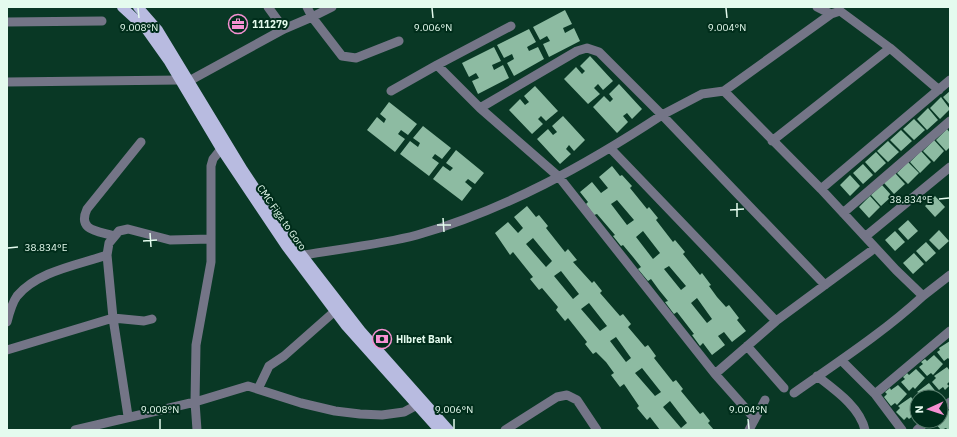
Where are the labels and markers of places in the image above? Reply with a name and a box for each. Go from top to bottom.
office icon: 111279 [227,13,249,35]
place label: 111279 [252,18,288,31]
bank icon: Hibret Bank [371,328,393,350]
place label: Hibret Bank [396,333,452,346]

